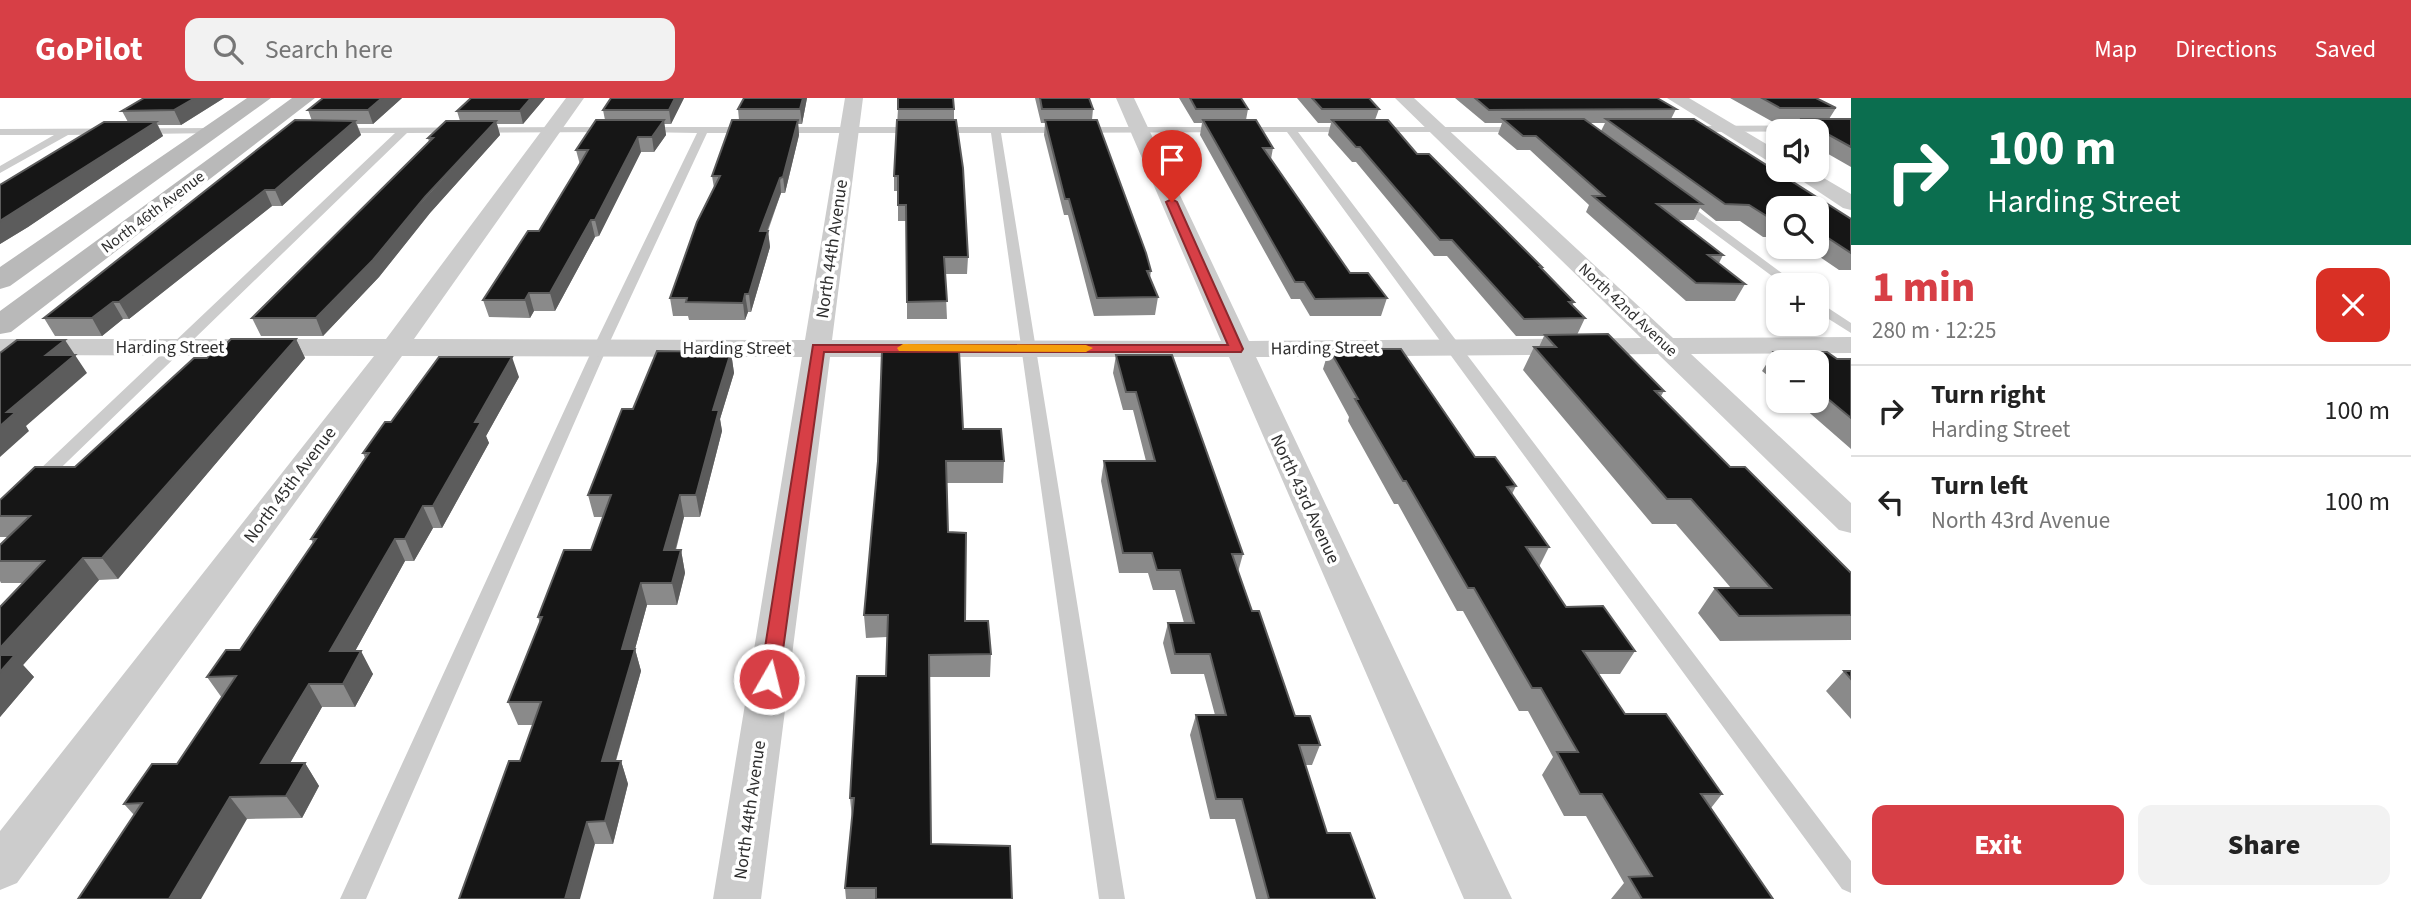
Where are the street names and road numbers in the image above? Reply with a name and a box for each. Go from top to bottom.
street label: North 46th Avenue [97,166,209,258]
street label: North 44th Avenue [810,178,854,320]
street label: North 42nd Avenue [1574,258,1682,362]
street label: Harding Street [116,335,224,360]
street label: Harding Street [1270,335,1380,361]
street label: Harding Street [683,336,791,361]
street label: North 45th Avenue [238,422,342,548]
street label: North 43rd Avenue [1264,430,1346,568]
street label: North 44th Avenue [728,739,772,881]

